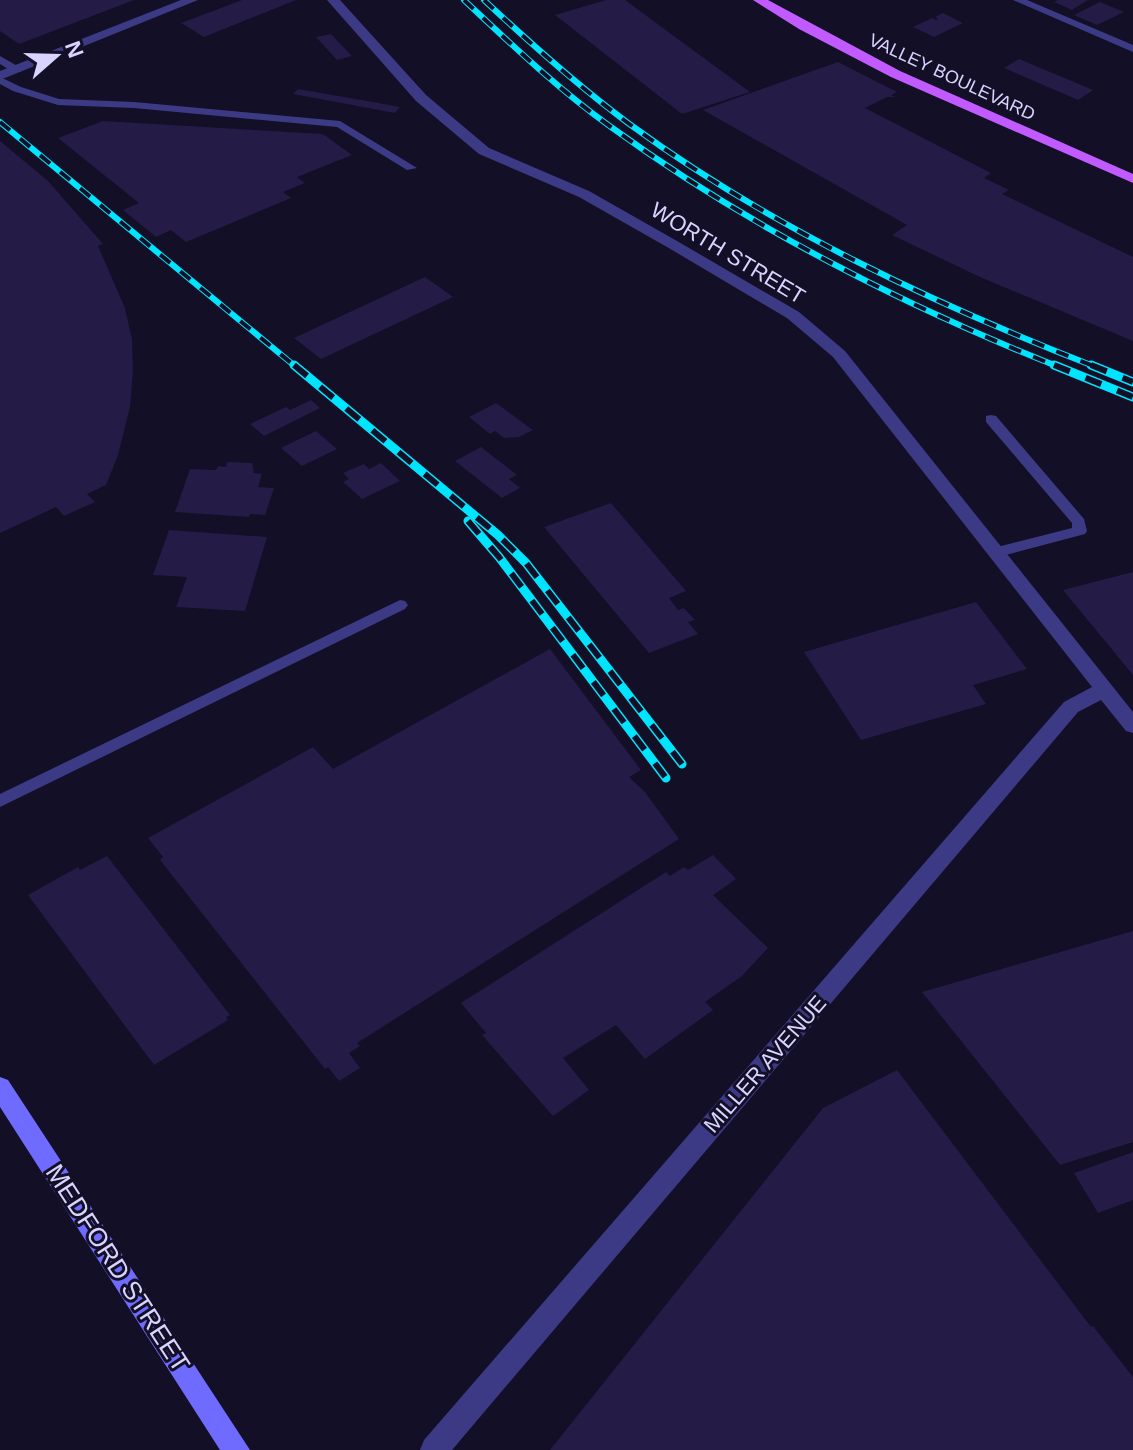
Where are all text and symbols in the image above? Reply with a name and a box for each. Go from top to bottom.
north arrow [16,16,96,96]
street label: VALLEY BOULEVARD [866,30,1038,124]
text: N [60,38,89,61]
street label: WORTH STREET [646,197,810,309]
street label: MILLER AVENUE [699,990,831,1138]
street label: MEDFORD STREET [40,1159,196,1377]

